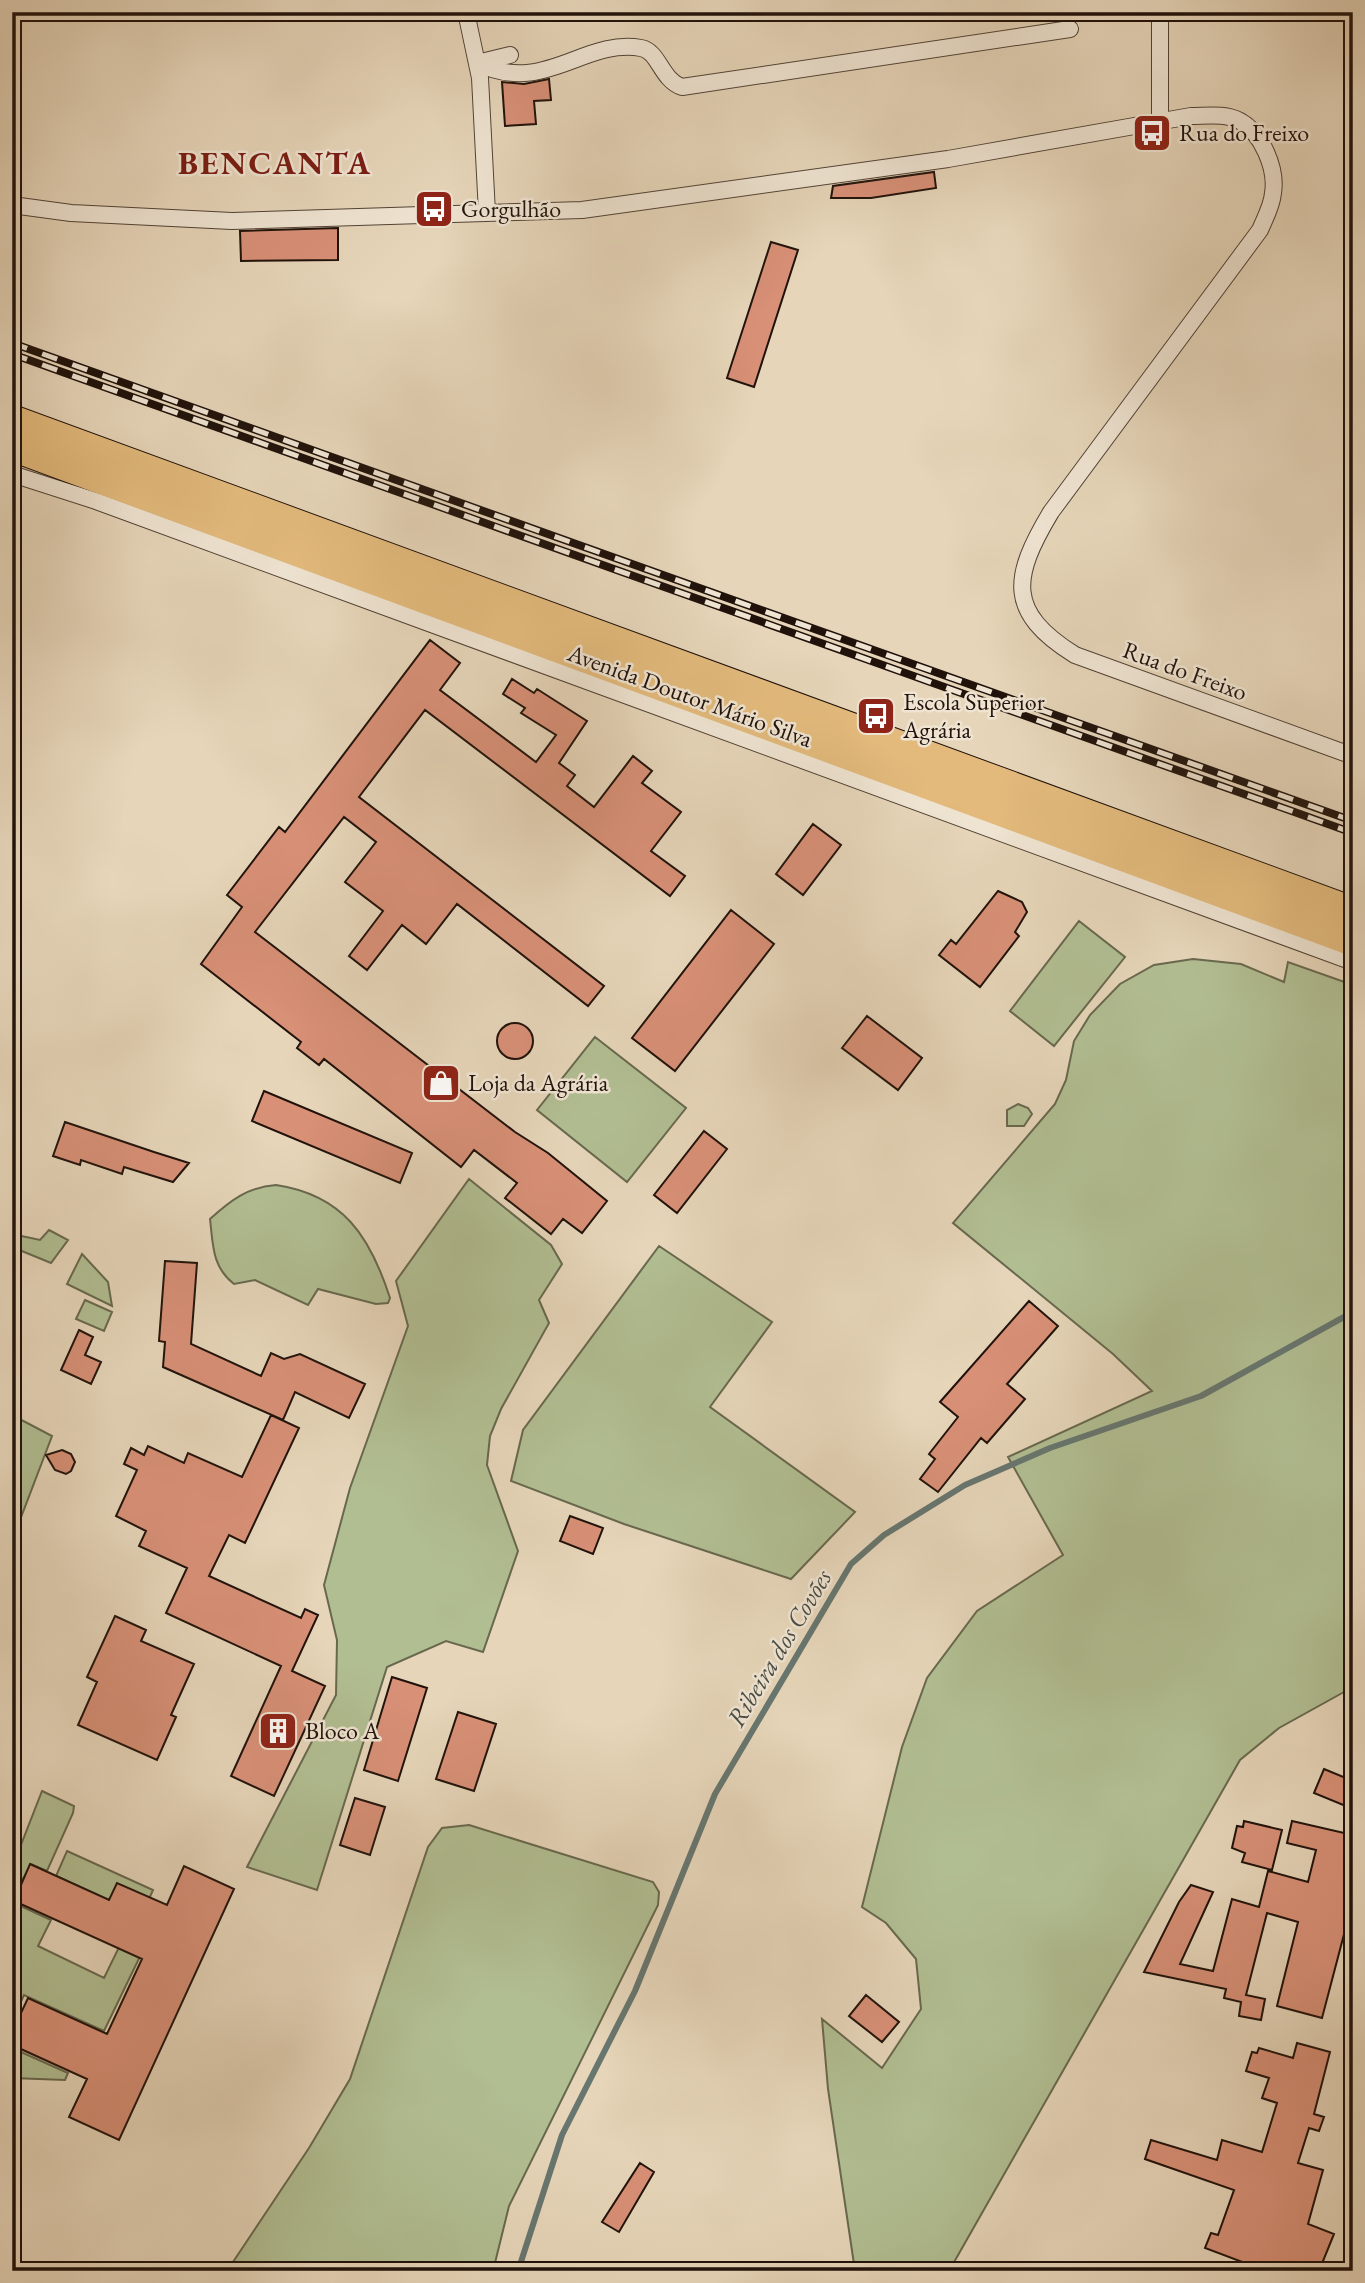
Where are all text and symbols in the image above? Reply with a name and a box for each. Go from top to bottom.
bus stop icon: Rua do Freixo [1131,112,1173,154]
place label: Rua do Freixo [1179,117,1309,148]
district label: BENCANTA [178,142,372,184]
bus stop icon: Gorgulhão [413,188,455,230]
place label: Gorgulhão [461,193,561,224]
street label: Rua do Freixo [1119,634,1252,707]
street label: Avenida Doutor Mário Silva [563,637,817,754]
place label: Escola Superior Agrária [902,686,1045,745]
bus stop icon: Escola Superior Agrária [855,695,897,737]
shop icon: Loja da Agrária [420,1062,462,1104]
place label: Loja da Agrária [468,1067,609,1098]
water label: Ribeira dos Covões [719,1562,840,1733]
building icon: Bloco A [257,1710,299,1752]
place label: Bloco A [305,1715,380,1746]

